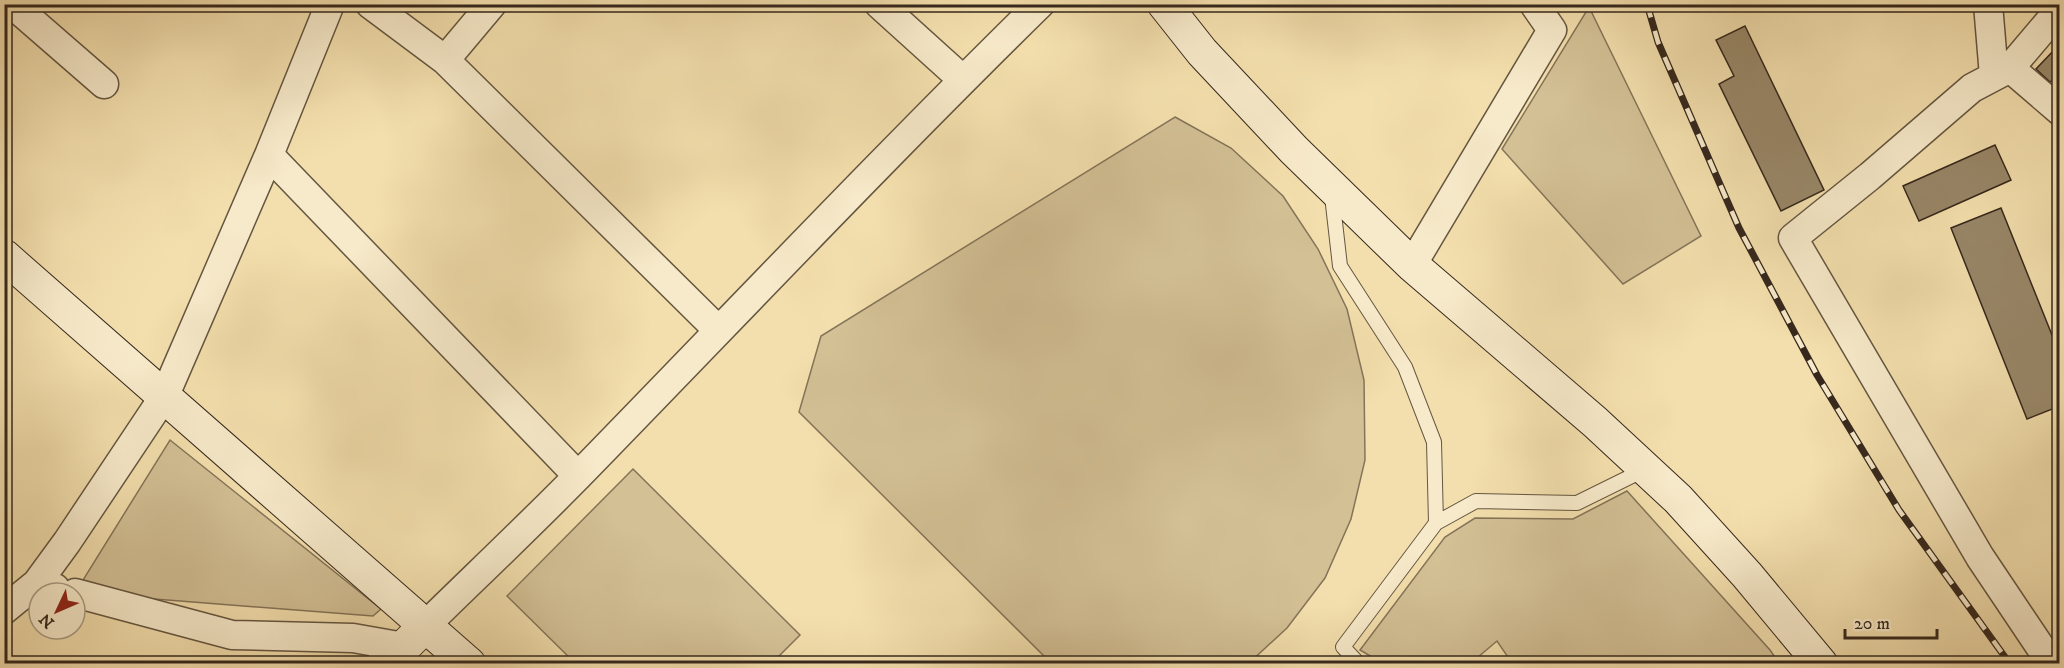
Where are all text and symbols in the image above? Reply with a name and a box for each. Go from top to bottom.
north arrow [27,581,87,641]
scale bar [1845,602,1936,640]
text: N [35,609,59,632]
text: 20 m [1854,613,1890,635]

